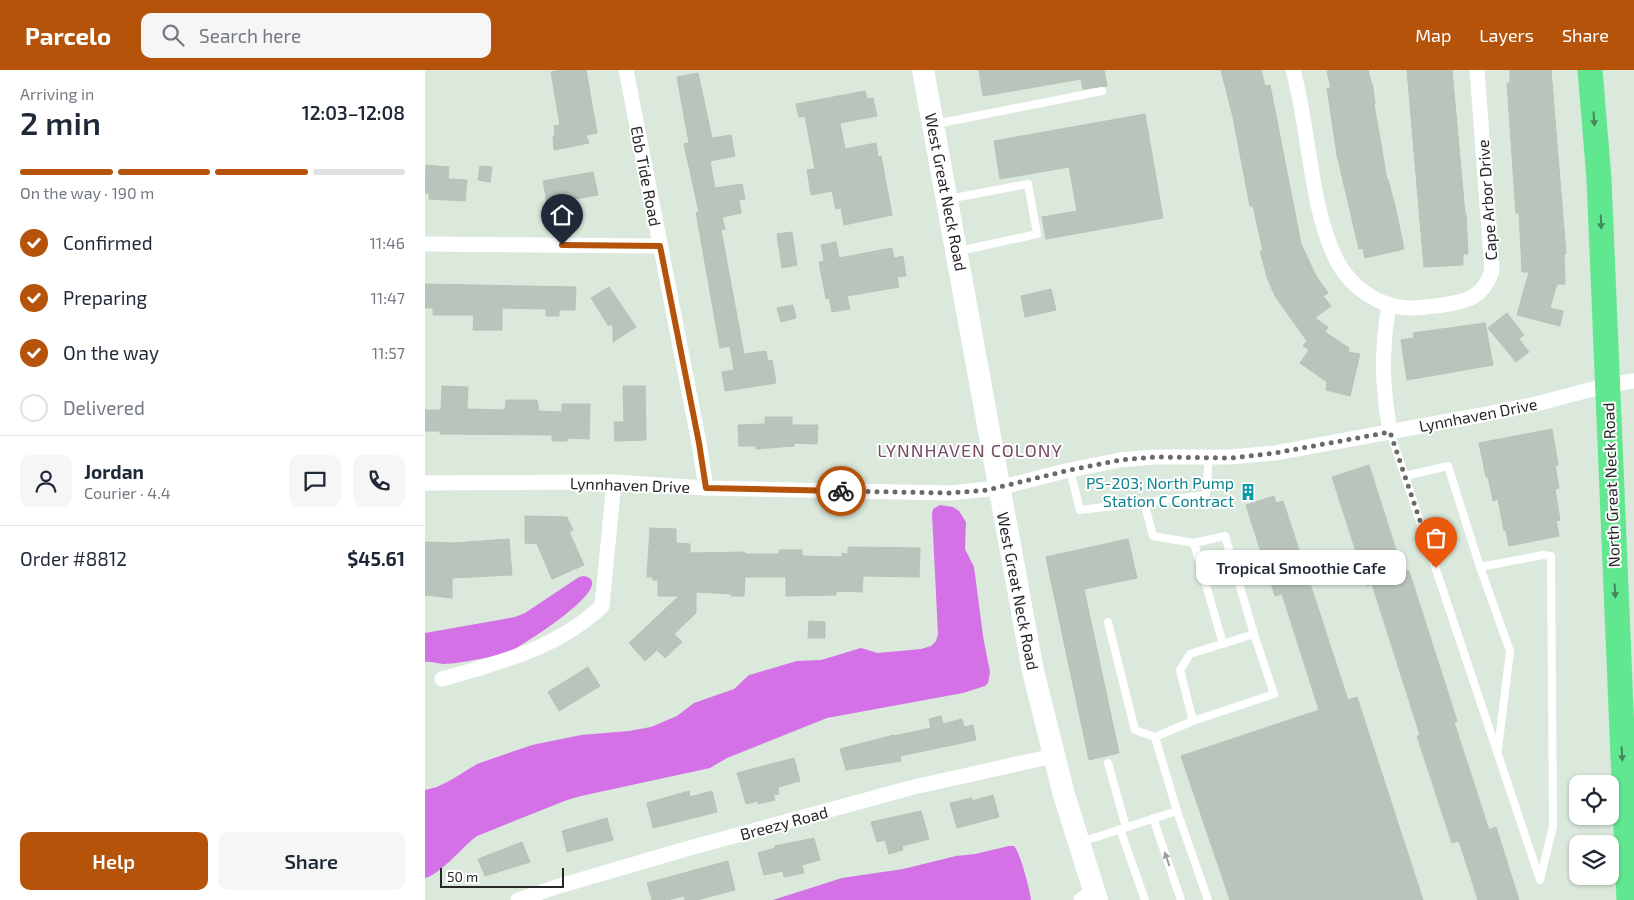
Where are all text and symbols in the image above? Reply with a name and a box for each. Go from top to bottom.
search box [141,13,491,58]
text: Parcelo [25,21,111,50]
icon: search [159,21,187,49]
text: Search here [199,24,301,47]
text: Map [1415,24,1451,46]
text: Layers [1479,24,1534,46]
text: Share [1562,24,1609,46]
text: Arriving in [20,84,94,103]
text: 12:03–12:08 [302,101,405,124]
text: 2 min [20,103,101,141]
street label: West Great Neck Road [922,111,971,273]
one-way arrow [1591,111,1599,127]
street label: Ebb Tide Road [627,124,666,228]
street label: Cape Arbor Drive [1473,139,1500,261]
text: On the way · 190 m [20,183,154,202]
pin [541,194,583,245]
icon: home [548,201,576,229]
one-way arrow [1597,214,1605,230]
icon: check [20,229,48,257]
text: Confirmed [63,231,153,254]
text: 11:46 [369,233,405,252]
icon: check [20,284,48,312]
text: Preparing [63,286,147,309]
text: 11:47 [370,288,405,307]
icon: check [20,339,48,367]
text: On the way [63,341,159,364]
text: 11:57 [372,343,405,362]
street label: Lynnhaven Drive [1417,394,1539,435]
text: Delivered [63,396,145,419]
street label: North Great Neck Road [1598,402,1623,568]
district label: LYNNHAVEN COLONY [877,439,1063,461]
button: person [20,455,72,507]
button: chat [289,455,341,507]
button: phone [353,455,405,507]
text: Jordan [84,460,144,483]
courier [816,466,866,516]
street label: Lynnhaven Drive [570,473,690,496]
place label: PS-203; North Pump Station C Contract [1086,473,1234,510]
icon: bike [827,477,855,505]
building icon: PS-203; North Pump Station C Contract [1238,482,1258,502]
text: Courier · 4.4 [84,483,171,502]
street label: West Great Neck Road [994,510,1043,672]
pin [1415,517,1457,568]
icon: bag [1422,524,1450,552]
text: Order #8812 [20,547,127,570]
text: $45.61 [347,547,405,570]
callout: Tropical Smoothie Cafe [1196,550,1406,586]
text: Tropical Smoothie Cafe [1216,558,1386,577]
one-way arrow [1611,584,1619,600]
one-way arrow [1619,746,1627,762]
map controls [1569,775,1619,885]
button: locate [1569,775,1619,825]
street label: Breezy Road [738,802,830,843]
button: Help [20,832,208,890]
button: Share [218,832,405,890]
button: layers [1569,835,1619,885]
one-way arrow [1163,852,1170,867]
scale bar [440,865,564,888]
text: 50 m [447,868,478,885]

